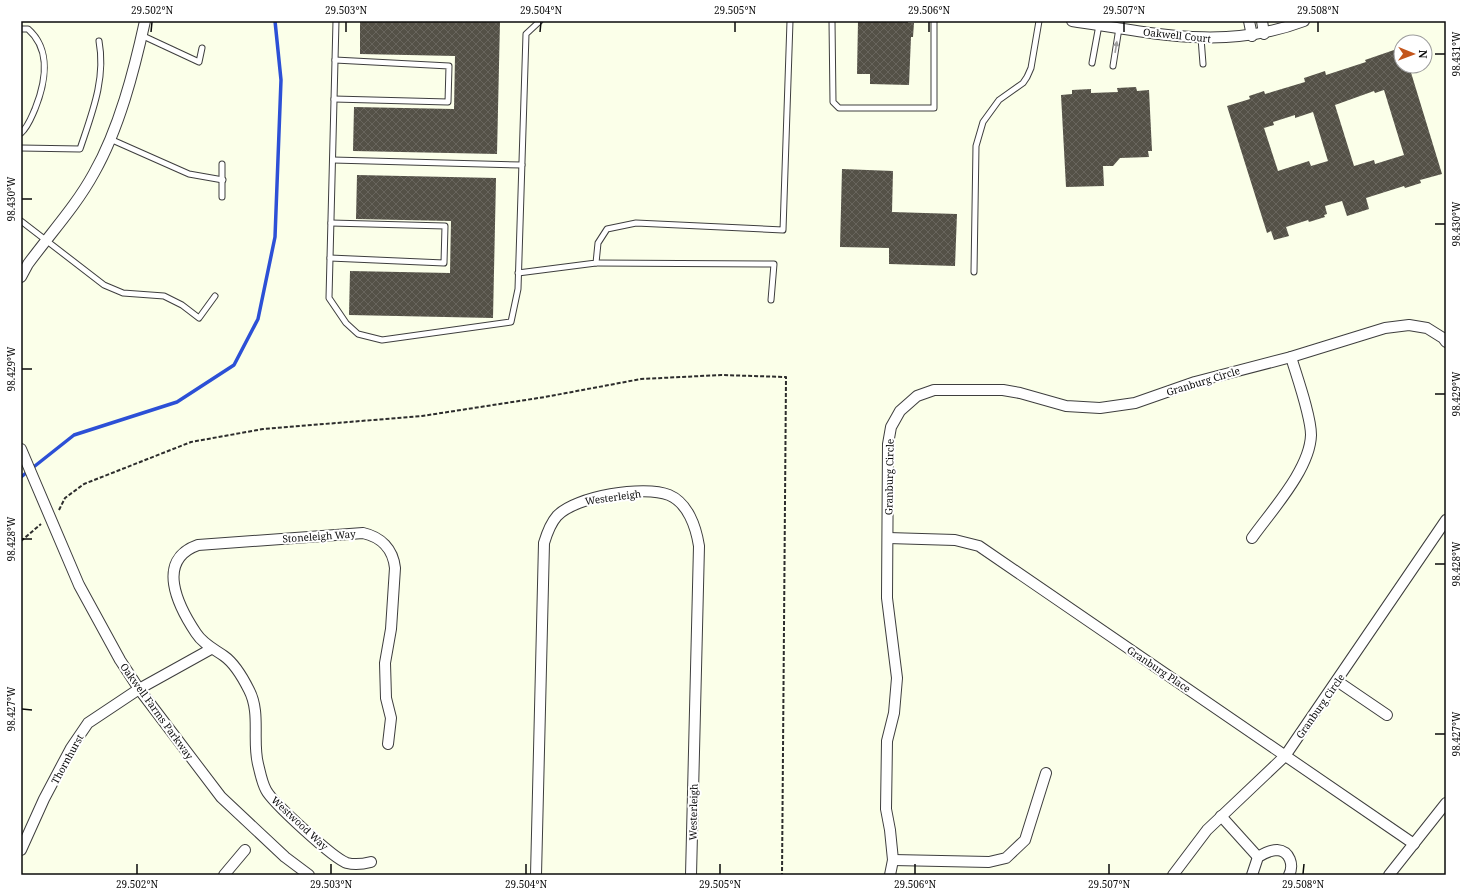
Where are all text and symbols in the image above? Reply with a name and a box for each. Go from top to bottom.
text: 29.502°N [131,3,173,17]
text: 29.503°N [325,3,367,17]
text: 29.504°N [520,3,562,17]
text: 29.505°N [714,3,756,17]
text: 29.506°N [908,3,950,17]
text: 29.507°N [1103,3,1145,17]
text: 29.508°N [1297,3,1339,17]
street label: Oakwell Court [1142,24,1212,46]
text: 98.431°W [1449,31,1463,76]
north arrow [1393,34,1433,74]
one-way arrow [1113,41,1119,53]
text: N [1416,50,1431,59]
text: 98.430°W [4,176,18,221]
text: 98.430°W [1449,201,1463,246]
text: 98.429°W [4,346,18,391]
street label: Granburg Circle [1164,363,1242,399]
text: 98.429°W [1449,371,1463,416]
street label: Granburg Circle [881,439,897,515]
street label: Westerleigh [584,486,643,508]
text: 98.428°W [4,516,18,561]
street label: Stoneleigh Way [282,526,356,546]
text: 98.428°W [1449,541,1463,586]
street label: Granburg Place [1124,643,1194,695]
street label: Oakwell Farms Parkway [117,660,197,762]
street label: Granburg Circle [1292,671,1348,741]
text: 98.427°W [4,686,18,731]
text: 98.427°W [1449,711,1463,756]
street label: Thornhurst [48,731,87,786]
street label: Westerleigh [686,783,701,840]
street label: Westwood Way [269,793,332,853]
text: 29.502°N [116,877,158,891]
text: 29.503°N [310,877,352,891]
text: 29.504°N [505,877,547,891]
text: 29.505°N [699,877,741,891]
text: 29.506°N [894,877,936,891]
text: 29.507°N [1088,877,1130,891]
text: 29.508°N [1282,877,1324,891]

